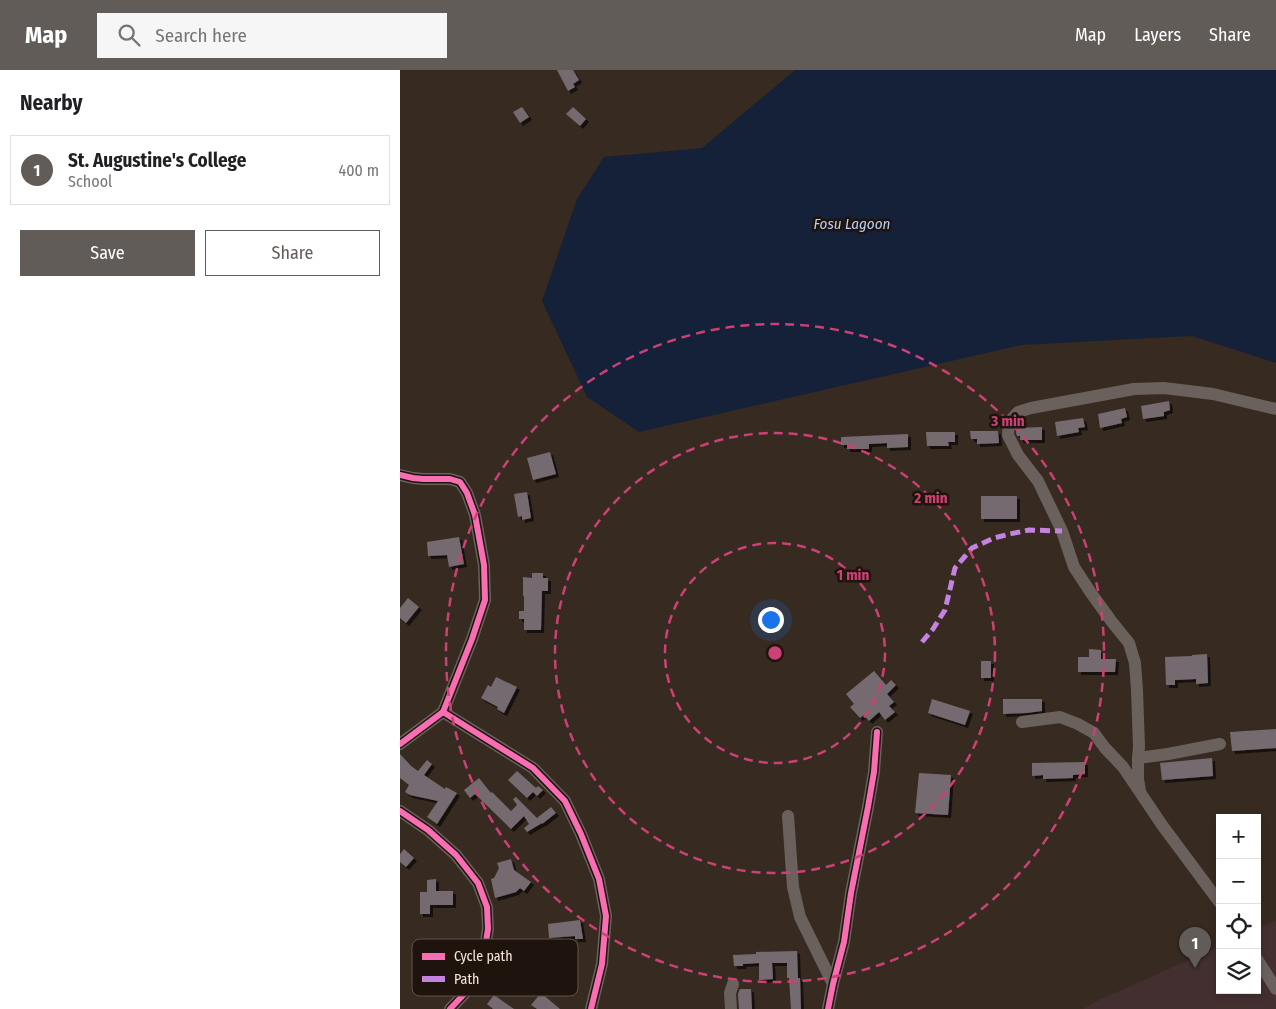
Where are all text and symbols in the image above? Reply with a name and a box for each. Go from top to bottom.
search box [97,13,447,58]
text: Map [25,21,67,49]
icon: search [115,21,143,49]
text: Search here [155,24,247,47]
text: Map [1075,24,1106,46]
text: Layers [1134,24,1181,46]
text: Share [1209,24,1251,46]
text: Nearby [20,90,82,116]
text: St. Augustine's College [68,149,246,172]
text: 1 [34,161,40,180]
text: 400 m [339,161,379,180]
text: School [68,172,112,191]
water label: Fosu Lagoon [814,215,890,233]
button: Save [20,230,195,276]
button: Share [205,230,380,276]
text: 3 min [990,412,1025,430]
text: 2 min [913,489,948,507]
text: 1 min [837,566,869,584]
your location [758,607,784,633]
centre of rings [766,644,784,662]
map controls [1216,814,1261,994]
button: + [1216,814,1261,859]
button: − [1216,859,1261,904]
button: locate [1216,904,1261,949]
pin: 1 [1179,927,1211,968]
legend [412,939,578,996]
text: Cycle path [454,948,513,965]
button: layers [1216,949,1261,994]
text: Path [454,971,479,988]

